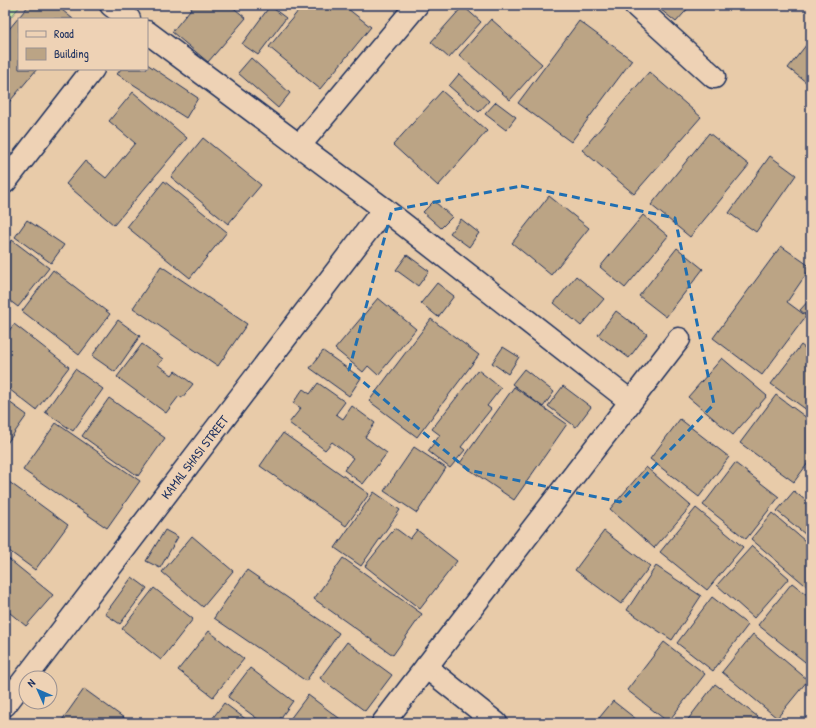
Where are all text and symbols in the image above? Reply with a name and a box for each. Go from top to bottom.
legend [18,18,148,70]
text: Road [54,25,74,42]
text: Building [54,45,89,62]
street label: KAMAL SHASI STREET [157,411,233,503]
north arrow [18,670,58,710]
text: N [24,676,38,690]

